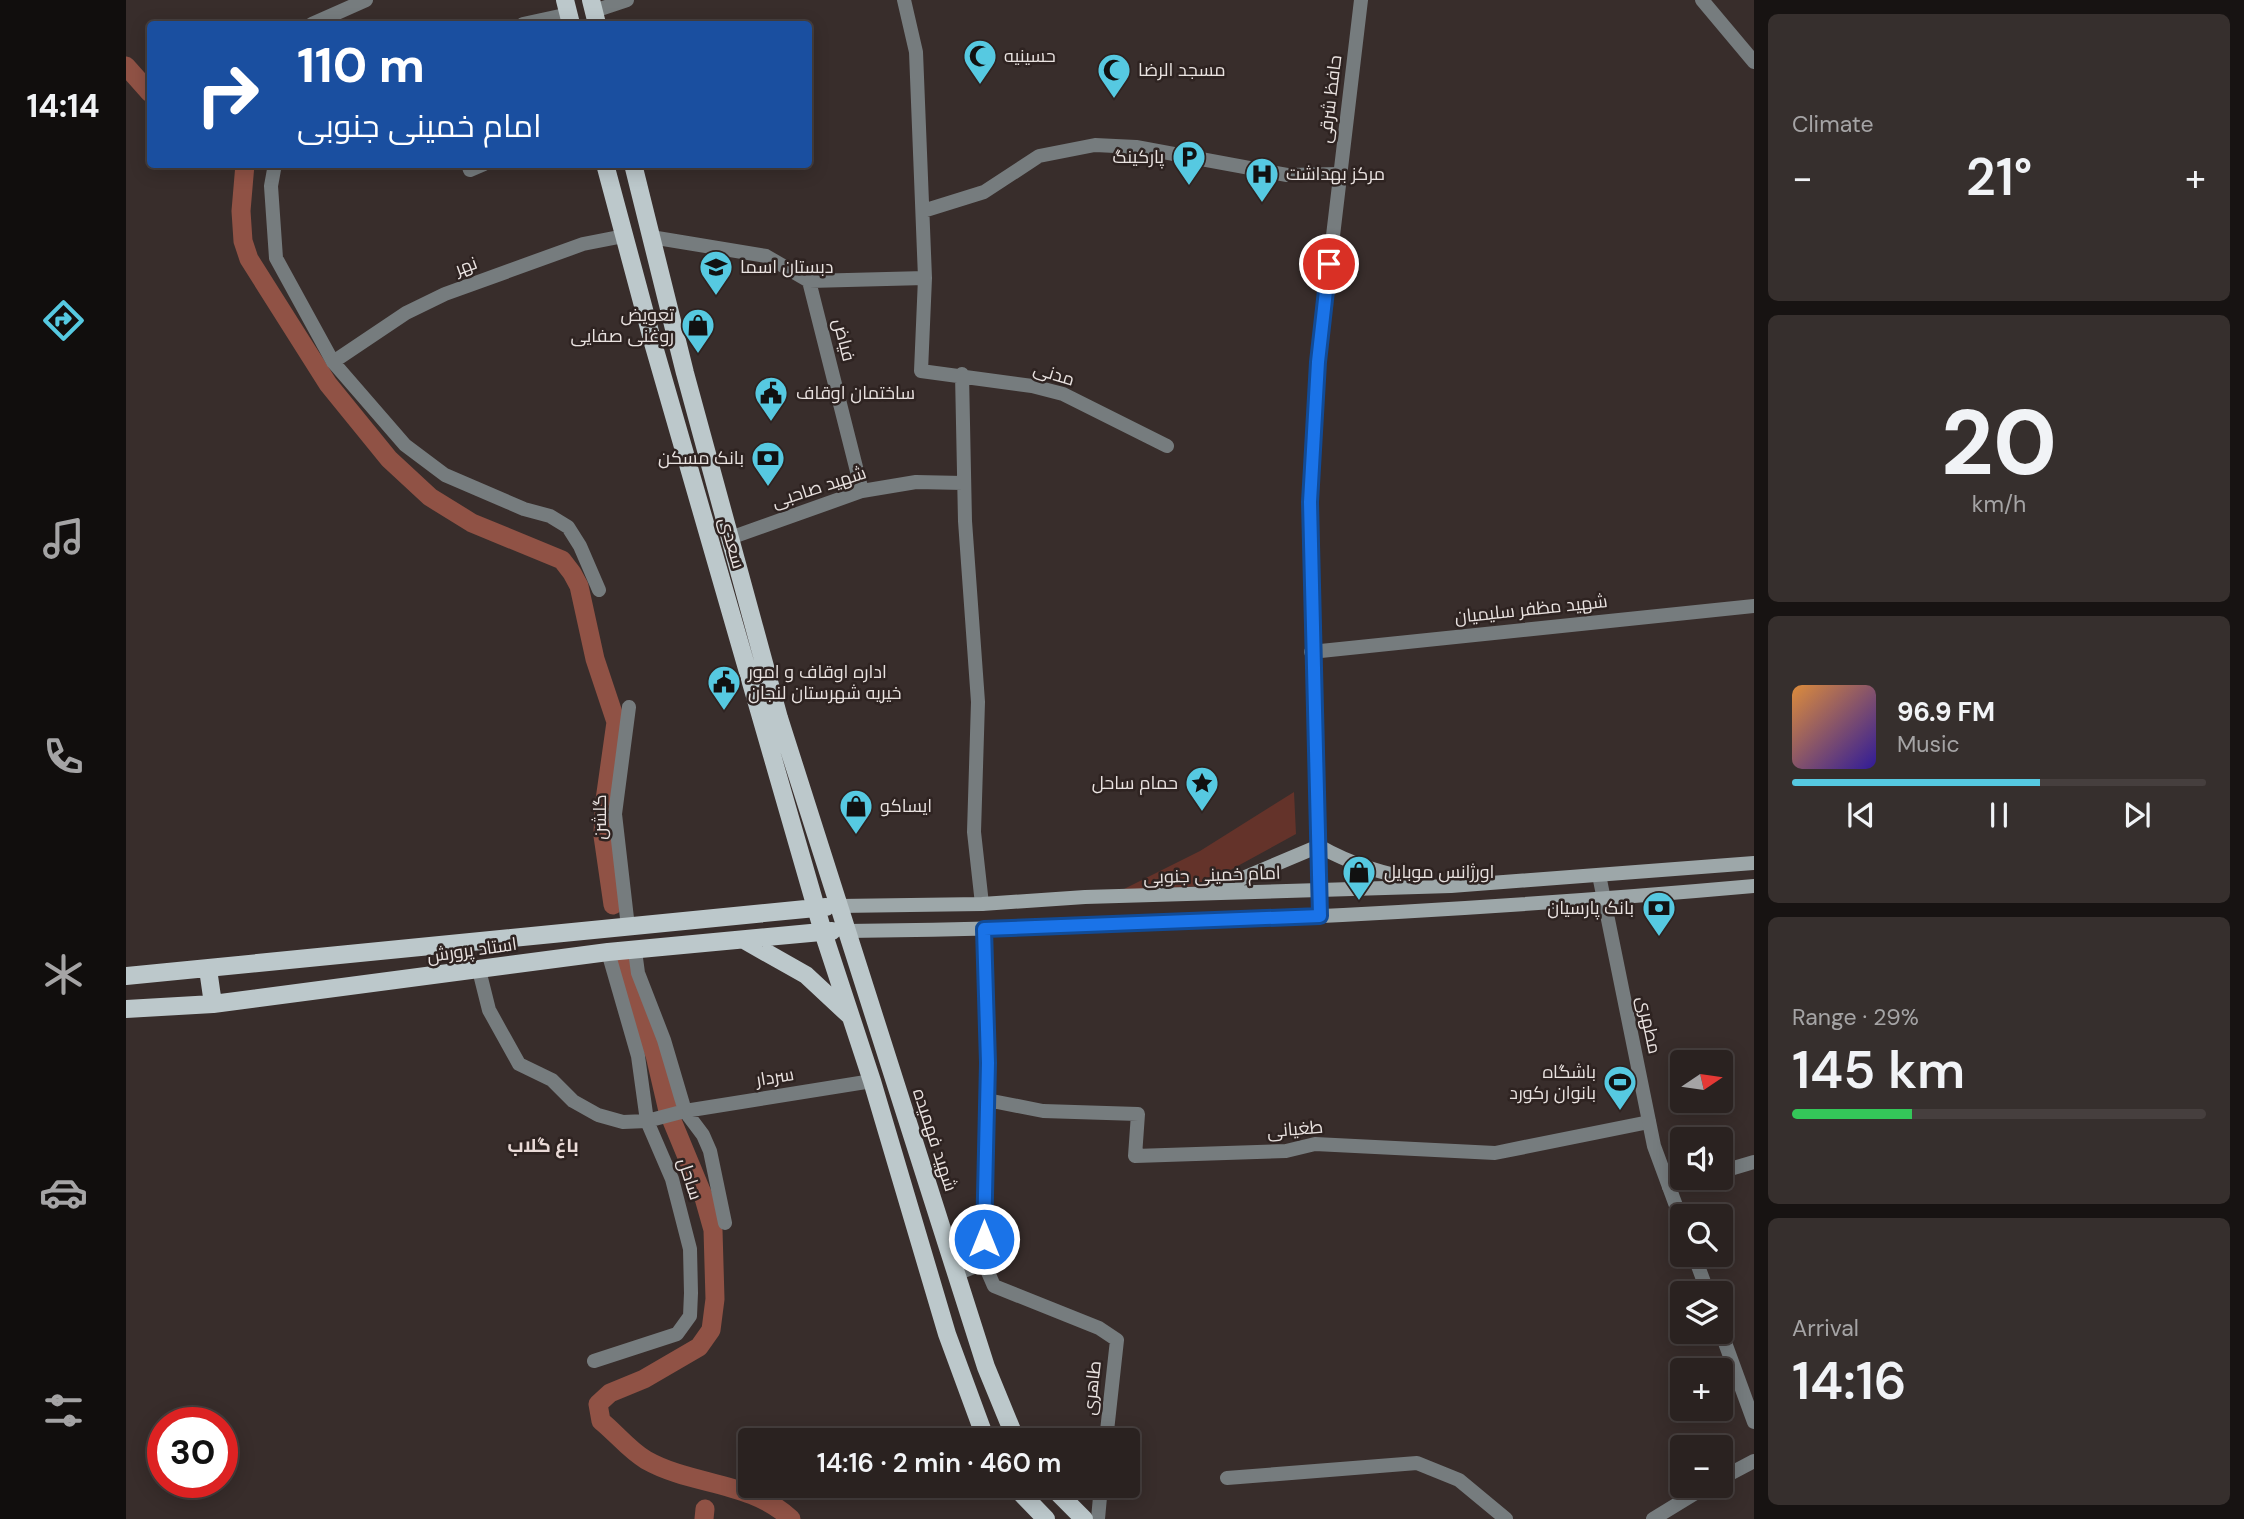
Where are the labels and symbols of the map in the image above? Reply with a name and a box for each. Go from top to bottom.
mosque icon: حسینیه [961,37,999,86]
place label: حسینیه [1004,44,1056,68]
mosque icon: مسجد الرضا [1095,51,1133,100]
street label: حافظ شرقی [1313,54,1347,144]
place label: مسجد الرضا [1138,58,1226,82]
parking icon: پارکینگ [1170,138,1208,187]
place label: پارکینگ [1113,145,1164,169]
hospital icon: مرکز بهداشت [1243,155,1281,204]
place label: مرکز بهداشت [1286,162,1385,186]
pin [1299,234,1359,294]
school or university icon: دبستان اسما [697,248,735,297]
street label: نهر [451,251,480,281]
place label: دبستان اسما [740,255,834,279]
place label: تعویض روغنی صفایی [571,303,674,348]
shop icon: تعویض روغنی صفایی [679,306,717,355]
street label: فیاض [827,316,861,364]
street label: مدنی [1030,356,1078,392]
public building icon: ساختمان اوقاف [752,374,790,423]
place label: ساختمان اوقاف [796,381,915,405]
bank icon: بانک مسکن [749,439,787,488]
place label: بانک مسکن [658,446,744,470]
street label: شهید صاحبی [769,460,869,514]
street label: سعدی [713,515,751,571]
street label: شهید مظفر سلیمیان [1453,589,1609,629]
place label: اداره اوقاف و امور خیریه شهرستان لنجان [747,660,902,705]
public building icon: اداره اوقاف و امور خیریه شهرستان لنجان [705,663,743,712]
place icon: حمام ساحل [1183,764,1221,813]
place label: حمام ساحل [1092,771,1178,795]
shop icon: ایساکو [837,787,875,836]
street label: گلشن [588,794,612,840]
place label: ایساکو [880,794,932,818]
shop icon: اورژانس موبایل [1340,853,1378,902]
place label: اورژانس موبایل [1384,860,1494,884]
street label: امام خمینی جنوبی [1143,861,1281,889]
bank icon: بانک پارسیان [1640,889,1678,938]
place label: بانک پارسیان [1547,896,1634,920]
street label: استاد پرورش [426,932,518,968]
street label: مطهری [1631,994,1667,1056]
north arrow [1670,1050,1732,1113]
place label: باشگاه بانوان رکورد [1509,1060,1596,1105]
street label: سردار [753,1062,796,1092]
sports icon: باشگاه بانوان رکورد [1601,1063,1639,1112]
street label: شهید فهمیده [907,1085,963,1195]
street label: طغیانی [1266,1115,1324,1143]
district label: باغ گلاب [507,1133,579,1159]
street label: ساحل [672,1155,708,1203]
position arrow [947,1202,1021,1276]
street label: طاهری [1077,1360,1107,1416]
speed limit sign: 30 [147,1407,238,1498]

